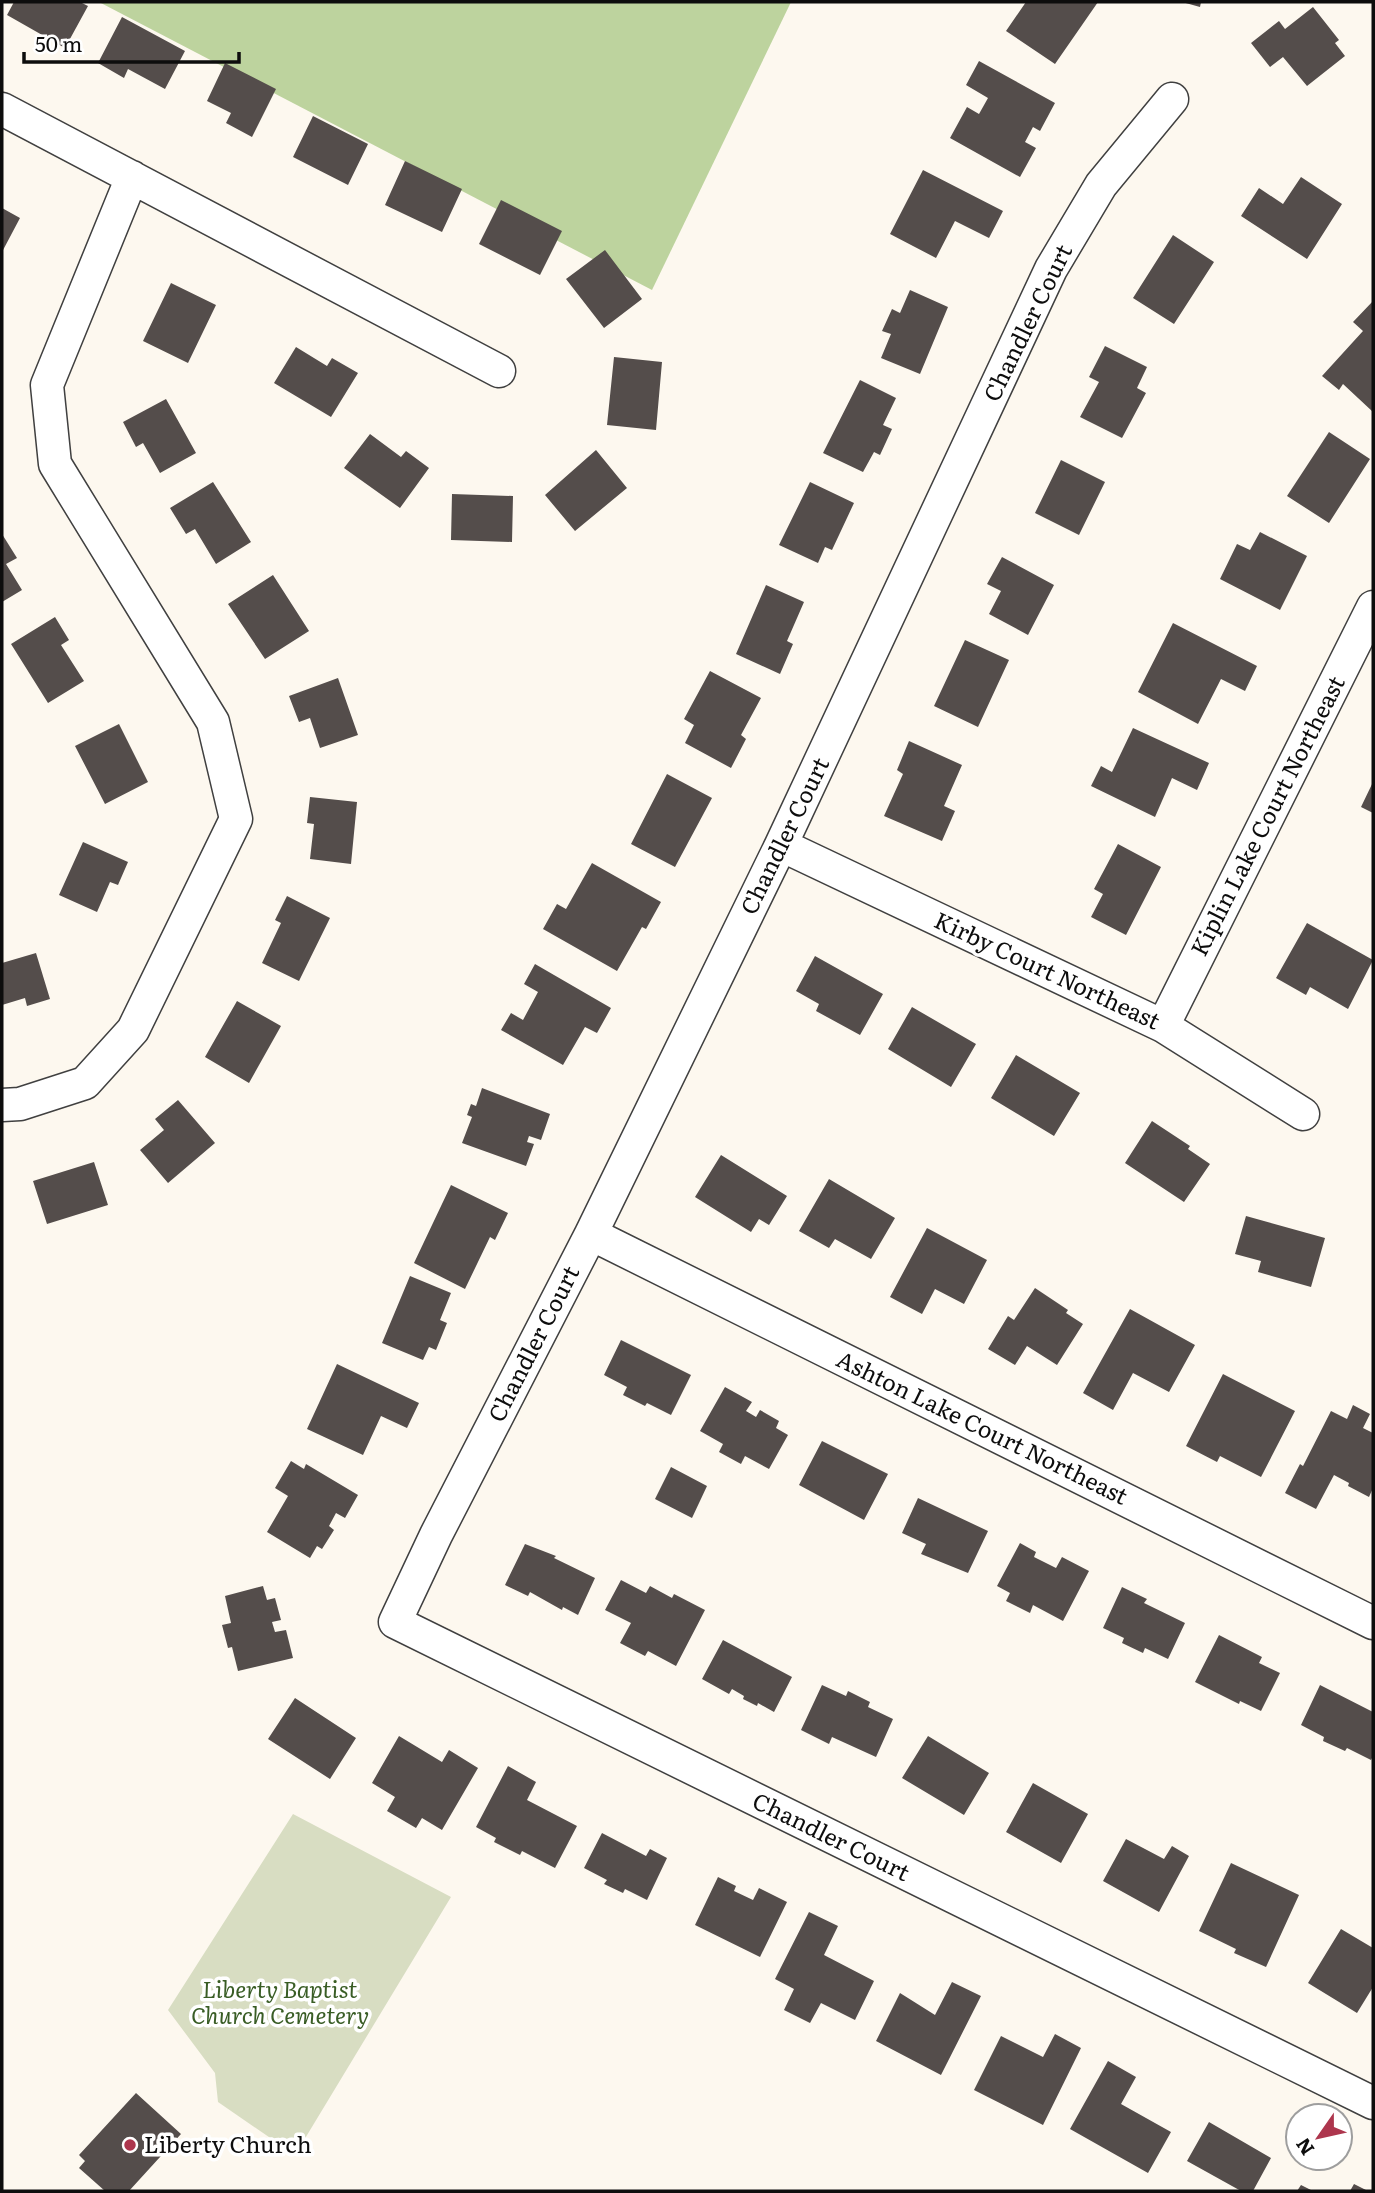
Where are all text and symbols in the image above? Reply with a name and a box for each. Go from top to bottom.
scale bar [24,21,240,65]
text: 50 m [35,27,82,58]
street label: Chandler Court [973,237,1079,407]
street label: Kiplin Lake Court Northeast [1181,669,1352,961]
street label: Chandler Court [730,750,836,920]
street label: Kirby Court Northeast [929,902,1167,1037]
street label: Chandler Court [478,1258,587,1427]
street label: Ashton Lake Court Northeast [831,1341,1135,1512]
street label: Chandler Court [747,1782,917,1888]
park label: Liberty Baptist Church Cemetery [191,1971,369,2031]
north arrow [1284,2102,1354,2172]
place label: Liberty Church [144,2126,312,2160]
text: N [1288,2133,1320,2162]
marker: Liberty Church [122,2137,138,2153]

